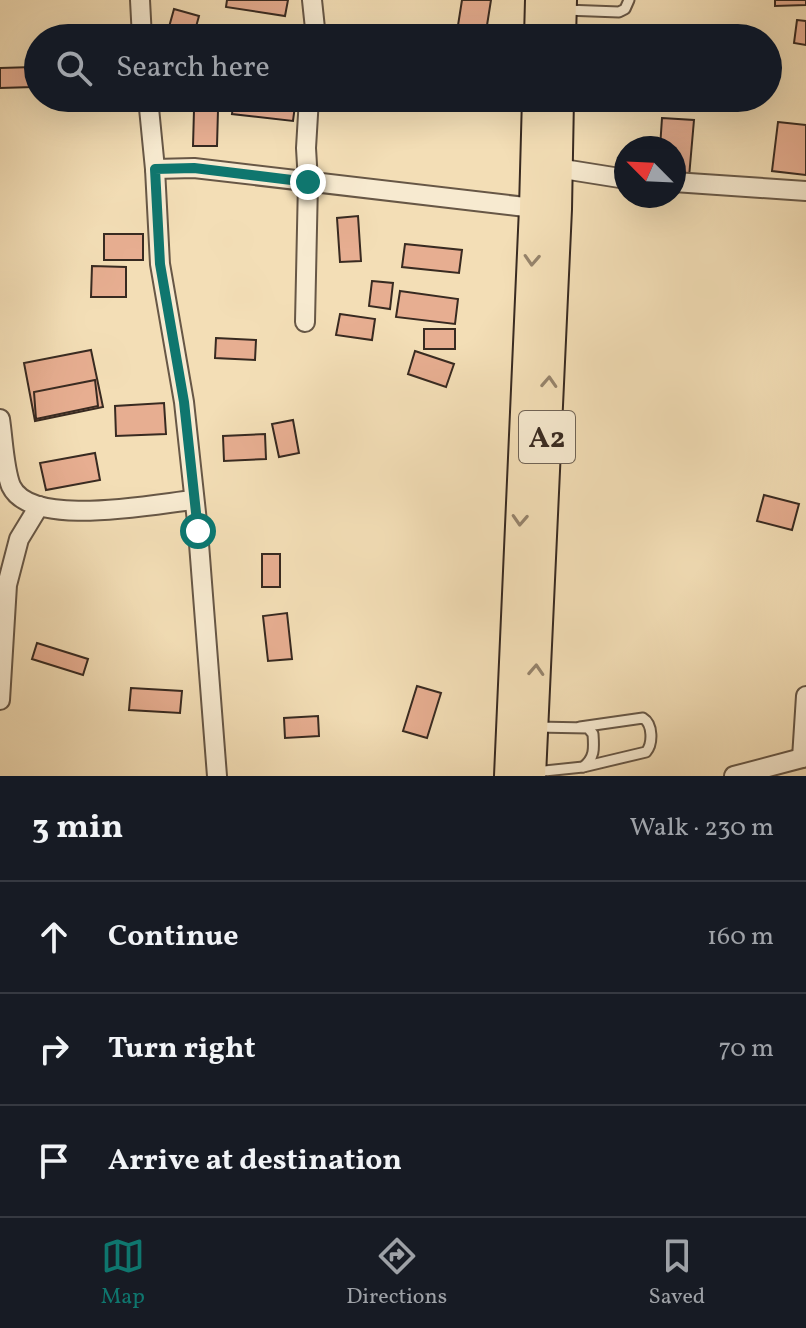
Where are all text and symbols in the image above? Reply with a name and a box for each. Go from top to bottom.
search box [24,24,782,112]
icon: search [52,46,96,90]
text: Search here [116,47,270,89]
north arrow [614,136,686,208]
route end [290,164,326,200]
one-way arrow [524,254,541,267]
one-way arrow [540,375,557,388]
road number: A2 [519,411,575,463]
route start [180,513,216,549]
one-way arrow [512,514,529,527]
one-way arrow [527,663,544,676]
text: 3 min [32,805,123,852]
text: Walk · 230 m [630,810,774,846]
icon: ahead [32,915,76,959]
text: Continue [108,916,239,958]
text: 160 m [707,919,774,955]
icon: right [32,1027,76,1071]
text: Turn right [108,1028,256,1070]
text: 70 m [719,1031,774,1067]
icon: arrive [32,1139,76,1183]
text: Arrive at destination [108,1140,402,1182]
tab: Map [101,1234,145,1313]
tab: Directions [346,1234,447,1313]
tab: Saved [649,1234,705,1313]

